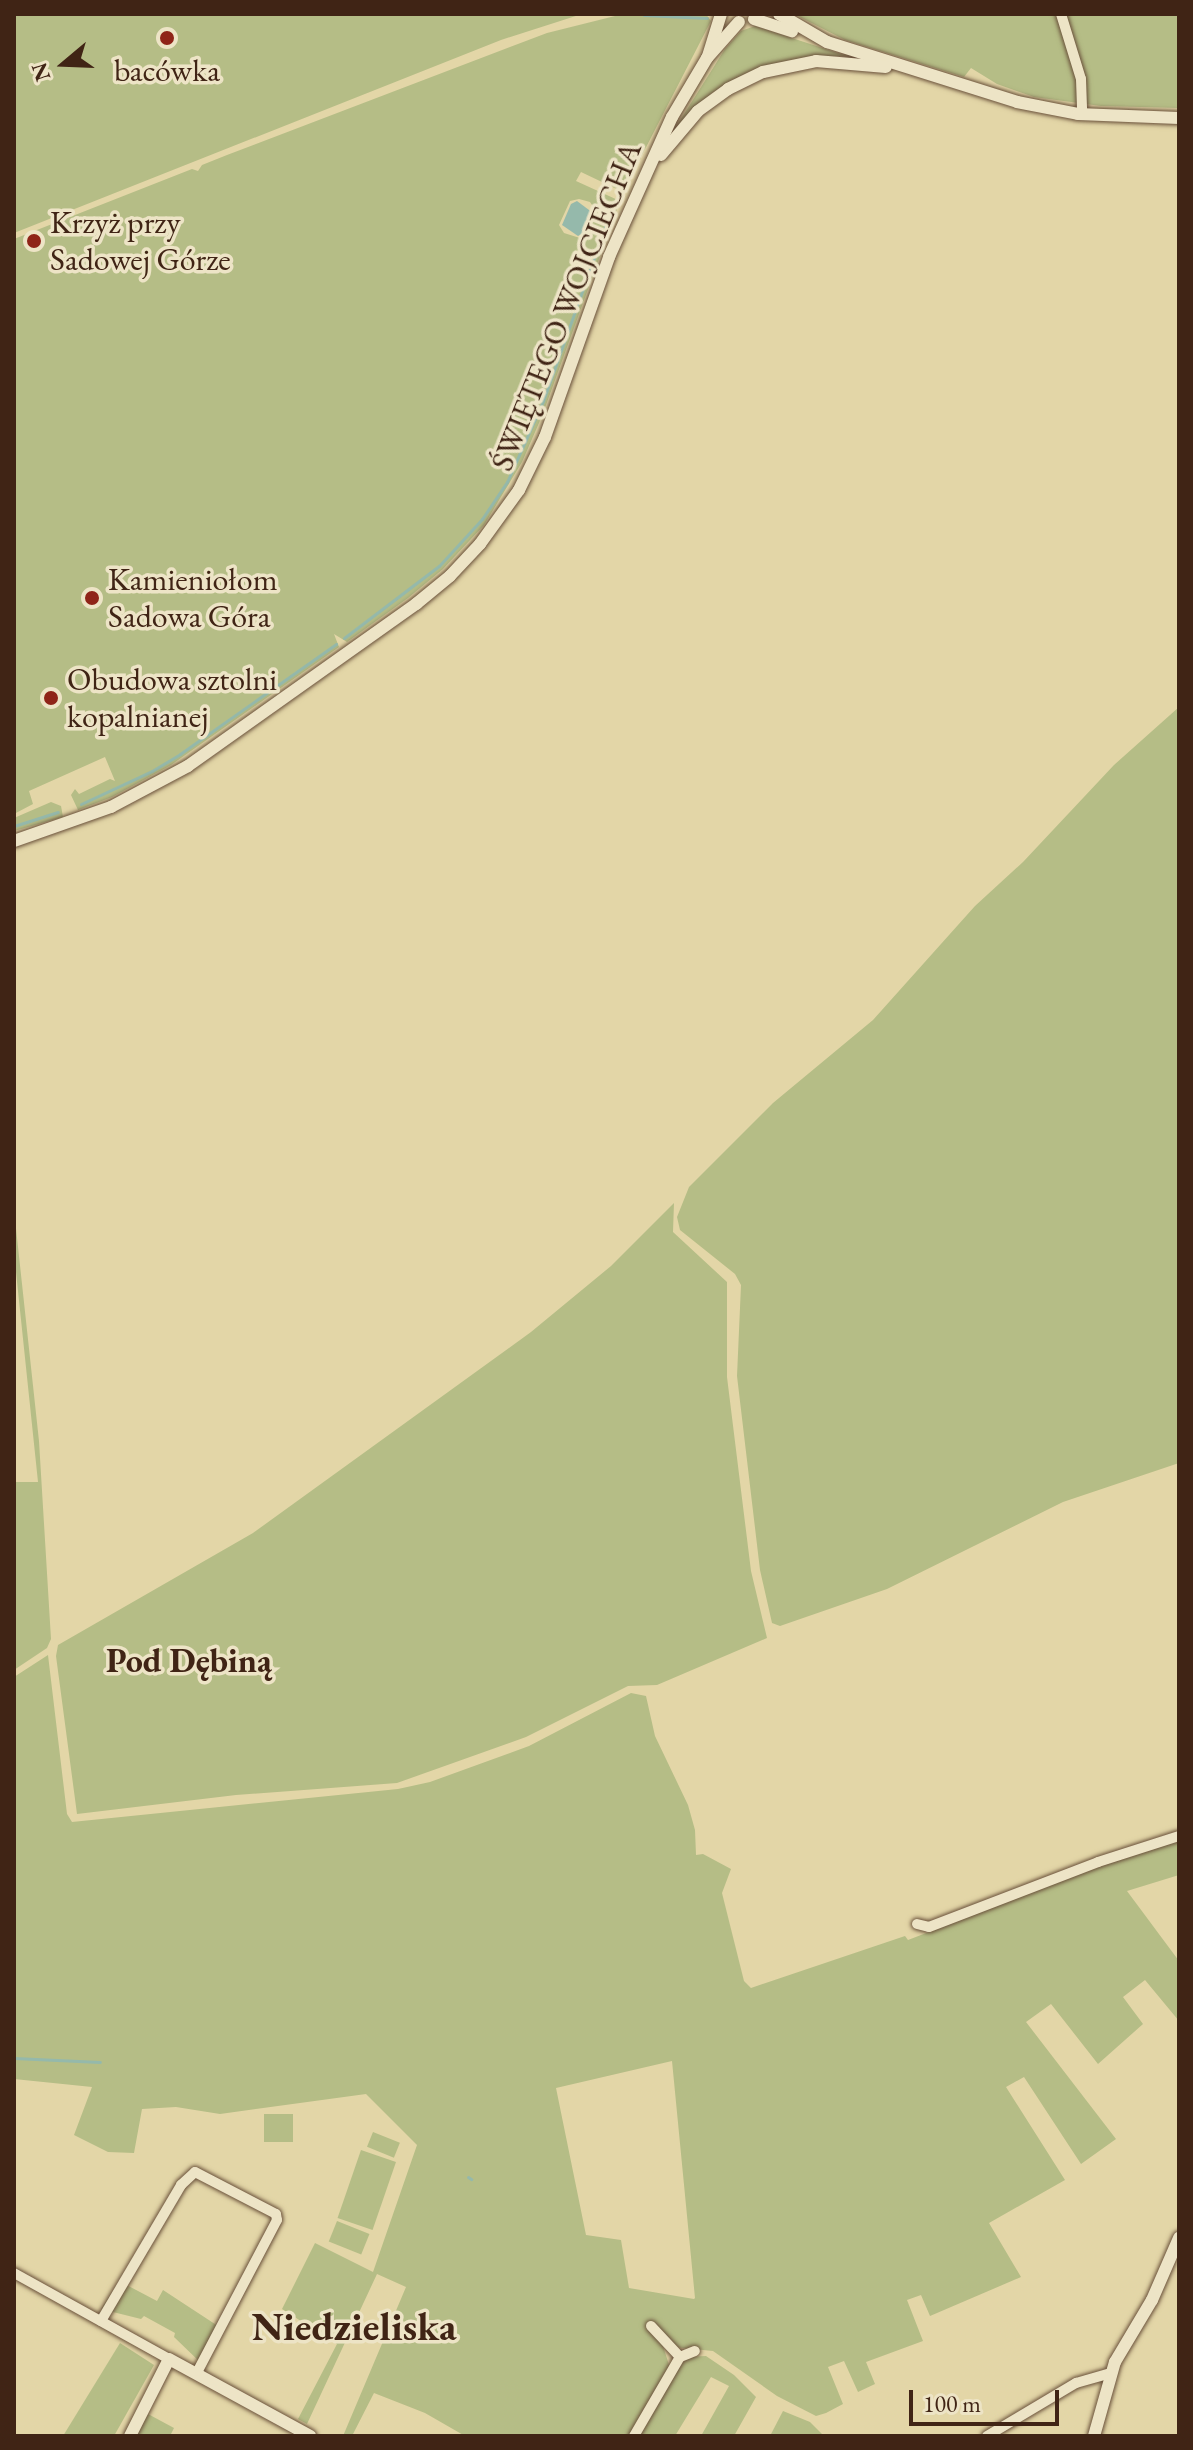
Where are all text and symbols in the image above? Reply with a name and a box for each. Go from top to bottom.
north arrow [24,24,104,104]
marker: bacówka [158,29,176,47]
place label: bacówka [114,51,220,89]
text: N [24,59,57,85]
street label: ŚWIĘTEGO WOJCIECHA [482,136,650,476]
place label: Krzyż przy Sadowej Górze [50,204,231,279]
marker: Krzyż przy Sadowej Górze [25,232,43,250]
place label: Kamieniołom Sadowa Góra [108,561,278,636]
marker: Kamieniołom Sadowa Góra [83,589,101,607]
place label: Obudowa sztolni kopalnianej [67,661,277,736]
marker: Obudowa sztolni kopalnianej [42,689,60,707]
district label: Pod Dębiną [106,1641,272,1681]
district label: Niedzieliska [252,2302,456,2350]
scale bar [913,2374,1063,2424]
text: 100 m [923,2388,981,2419]

